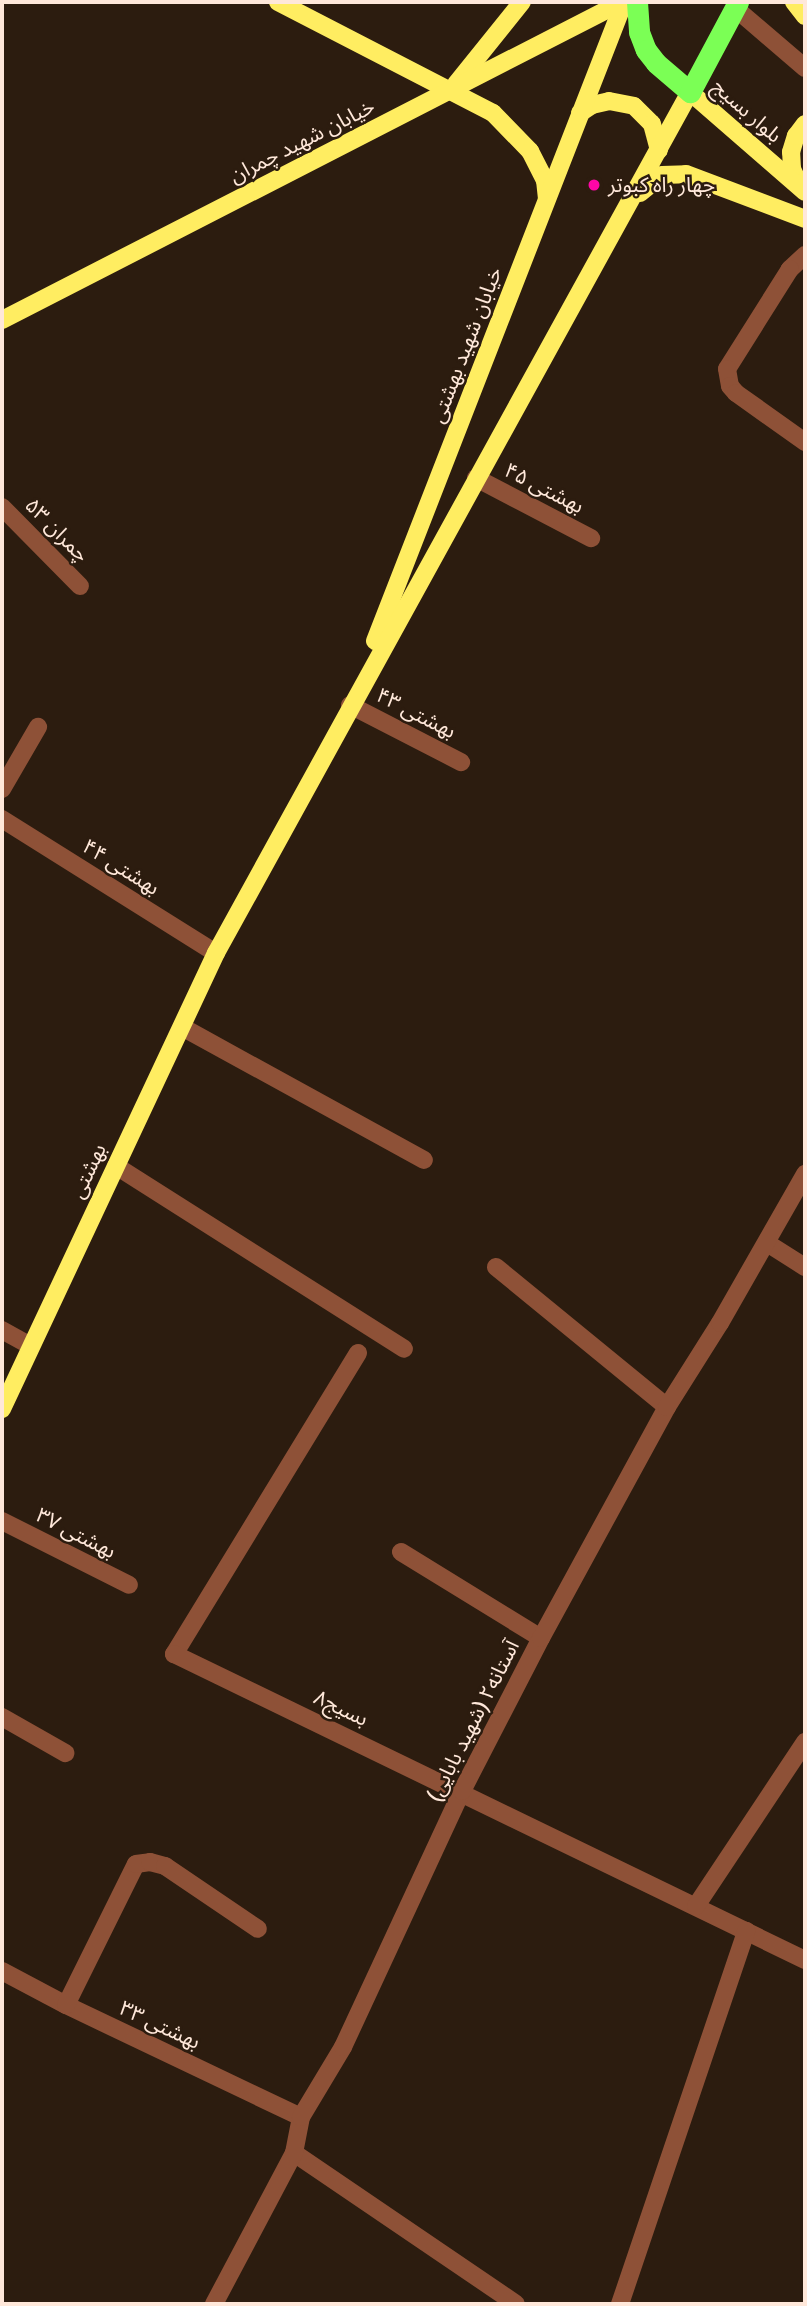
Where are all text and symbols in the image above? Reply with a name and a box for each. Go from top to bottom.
street label: بلوار بسیج [707,74,787,148]
street label: خیابان شهید چمران [225,94,379,188]
place label: چهار راه کبوتر [608,172,715,198]
marker: چهار راه کبوتر [586,177,602,193]
street label: خیابان شهید بهشتی [425,263,507,427]
street label: بهشتی ۴۵ [500,457,588,519]
street label: چمران ۵۳ [20,493,94,567]
street label: بهشتی ۴۳ [372,682,460,744]
street label: بهشتی ۴۴ [78,834,164,900]
street label: بهشتی [64,1140,112,1202]
street label: بهشتی ۳۷ [32,1502,120,1564]
street label: آستانه۲ (شهید بابایی) [421,1636,525,1806]
street label: بسیج۸ [310,1685,372,1731]
street label: بهشتی ۳۳ [116,1995,204,2055]

